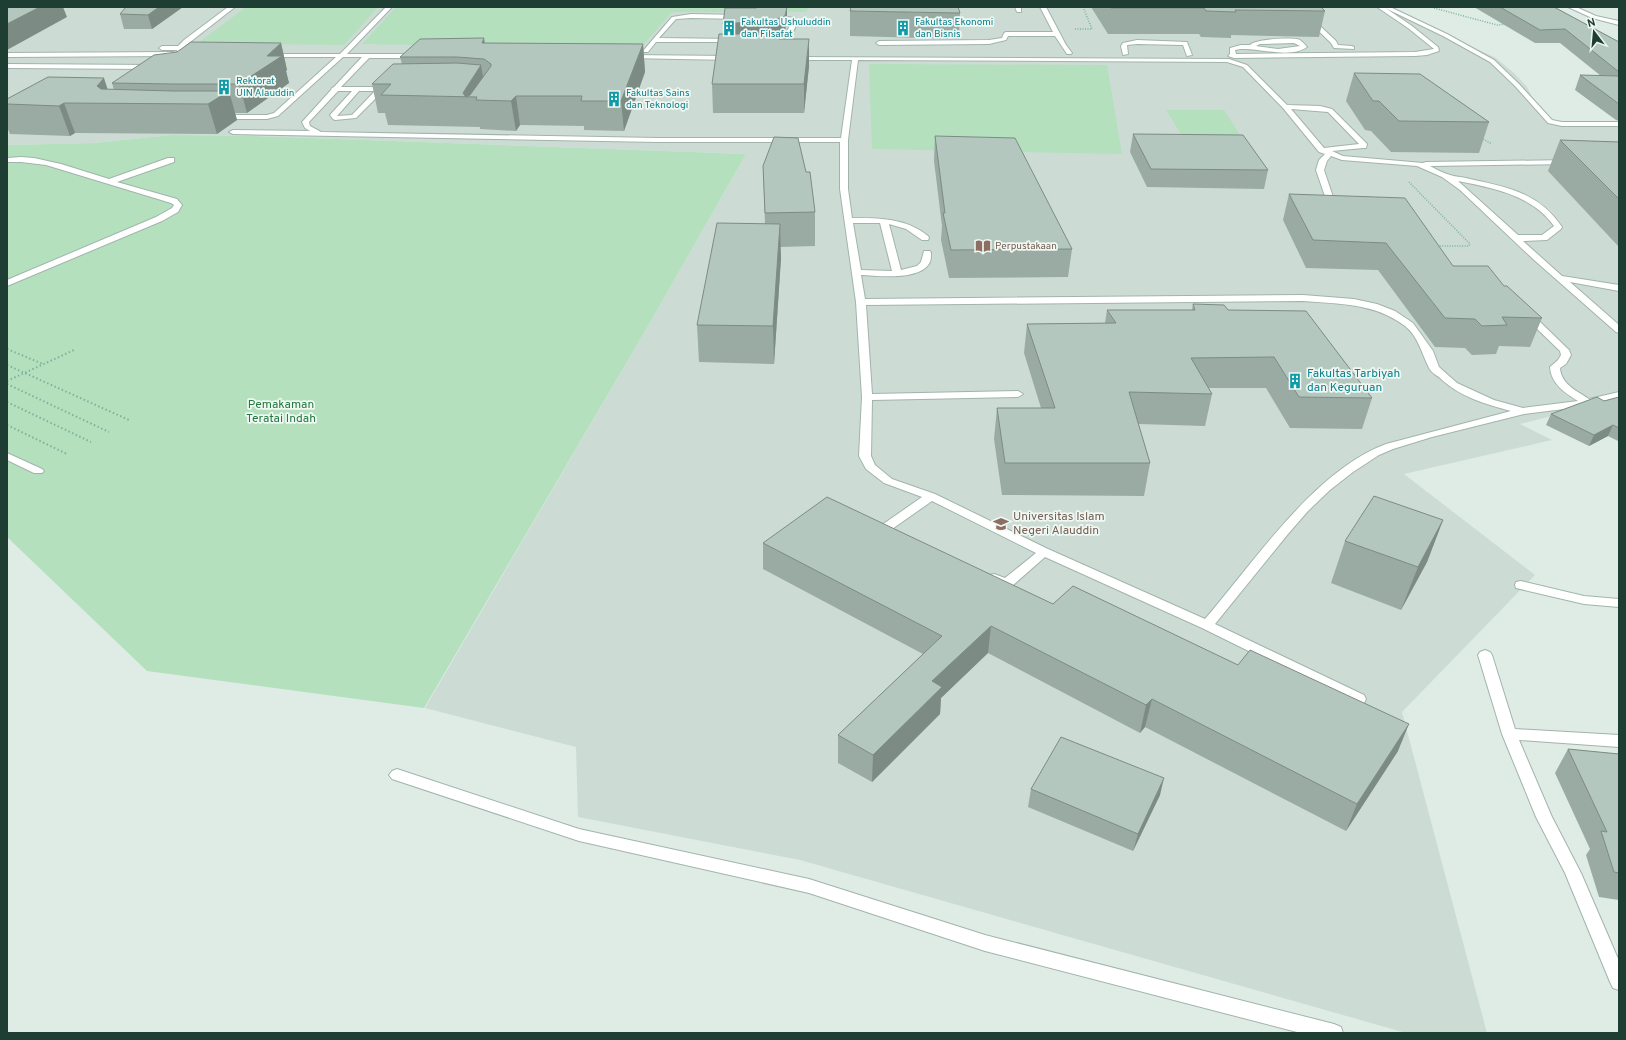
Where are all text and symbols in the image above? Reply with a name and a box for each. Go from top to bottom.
north arrow [1574,12,1614,52]
place label: Fakultas Ushuluddin dan Filsafat [741,16,831,41]
place label: Fakultas Ekonomi dan Bisnis [915,16,993,41]
text: N [1586,16,1597,31]
building icon: Fakultas Ushuluddin dan Filsafat [720,19,738,37]
building icon: Fakultas Ekonomi dan Bisnis [894,19,912,37]
place label: Rektorat UIN Alauddin [236,75,294,100]
building icon: Rektorat UIN Alauddin [215,78,233,96]
place label: Fakultas Sains dan Teknologi [626,87,690,112]
building icon: Fakultas Sains dan Teknologi [605,90,623,108]
library icon: Perpustakaan [974,237,992,255]
place label: Perpustakaan [995,240,1057,253]
place label: Fakultas Tarbiyah dan Keguruan [1307,366,1400,396]
building icon: Fakultas Tarbiyah dan Keguruan [1286,372,1304,390]
park label: Pemakaman Teratai Indah [246,397,316,427]
place label: Universitas Islam Negeri Alauddin [1013,509,1105,539]
school or university icon: Universitas Islam Negeri Alauddin [992,515,1010,533]

